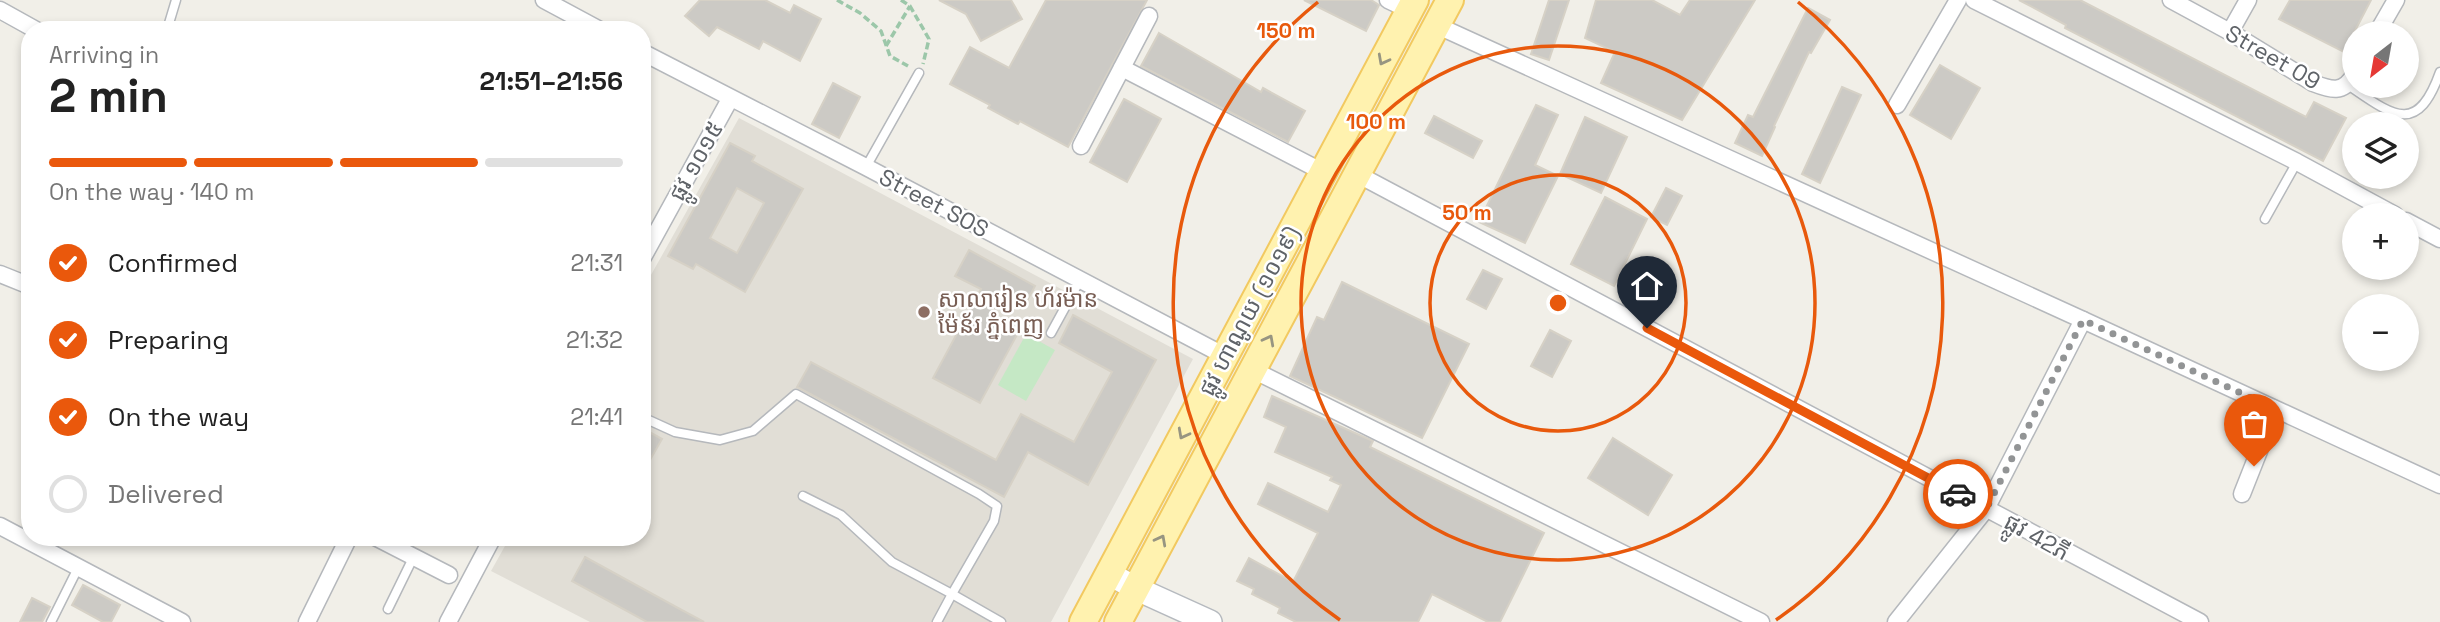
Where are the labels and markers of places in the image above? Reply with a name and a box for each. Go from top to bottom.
pin [1617,256,1677,328]
place label: សាលារៀន ហ័រម៉ាន ម៉ៃន័រ ភ្នំពេញ [938,284,1098,340]
centre of rings [1546,291,1570,315]
marker: សាលារៀន ហ័រម៉ាន ម៉ៃន័រ ភ្នំពេញ [916,304,932,320]
pin [2224,394,2284,466]

